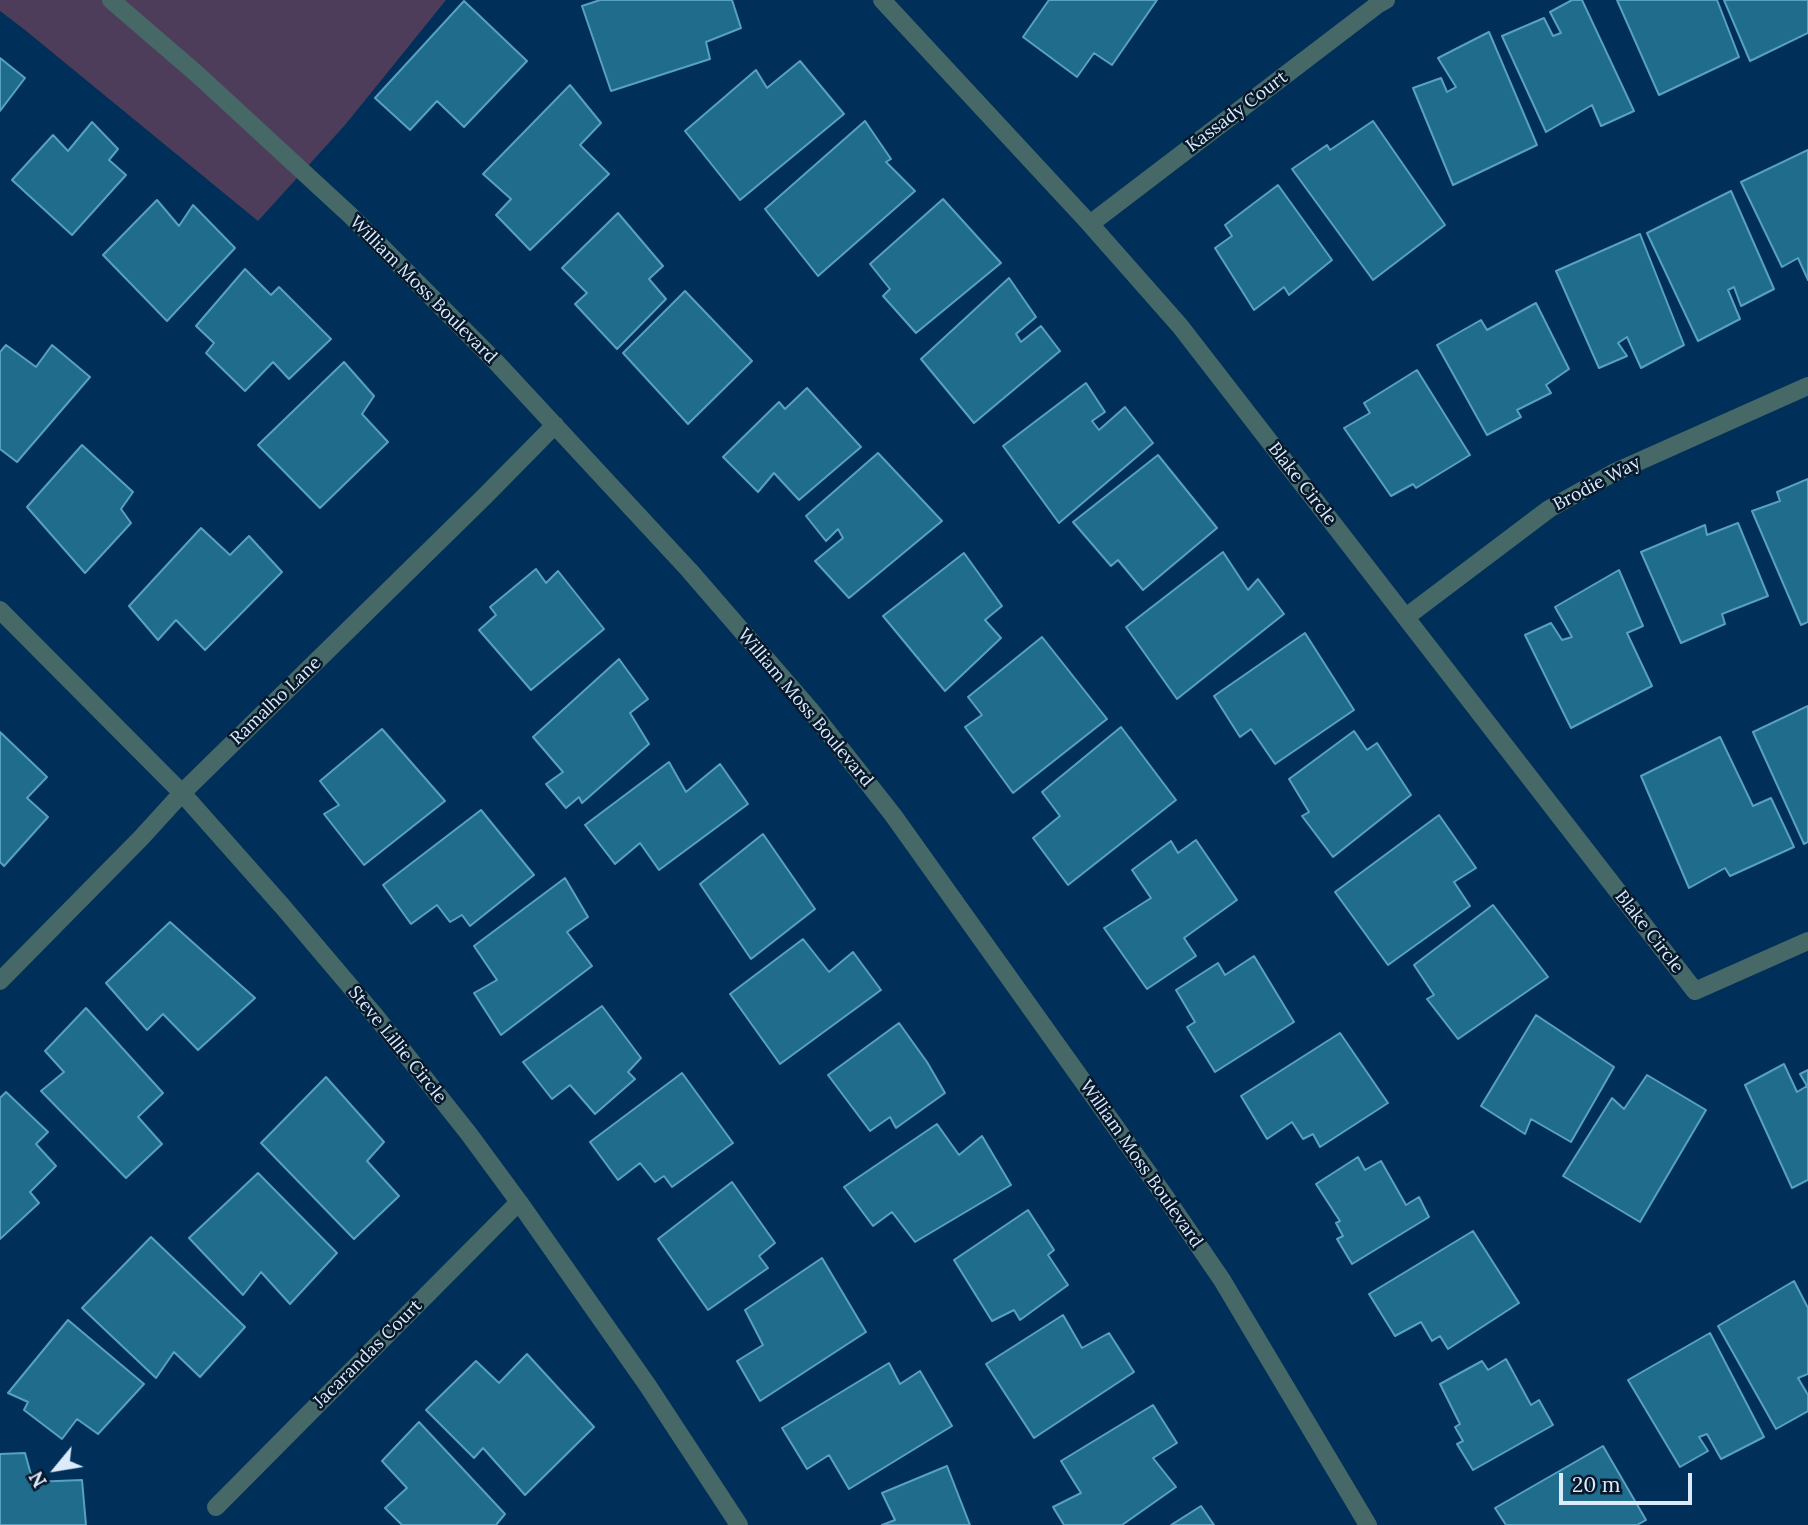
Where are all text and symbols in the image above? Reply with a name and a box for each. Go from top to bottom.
street label: Kassady Court [1182,67,1292,157]
street label: William Moss Boulevard [345,212,501,368]
street label: Blake Circle [1263,438,1341,530]
street label: Brodie Way [1550,452,1644,516]
street label: William Moss Boulevard [733,625,877,791]
street label: Ramalho Lane [226,652,326,750]
street label: Blake Circle [1610,886,1688,978]
street label: Steve Lillie Circle [343,982,451,1108]
street label: William Moss Boulevard [1075,1076,1207,1252]
street label: Jacarandas Court [309,1295,427,1413]
north arrow [21,1434,91,1504]
scale bar [1563,1458,1696,1502]
text: N [24,1467,52,1492]
text: 20 m [1572,1471,1621,1498]

